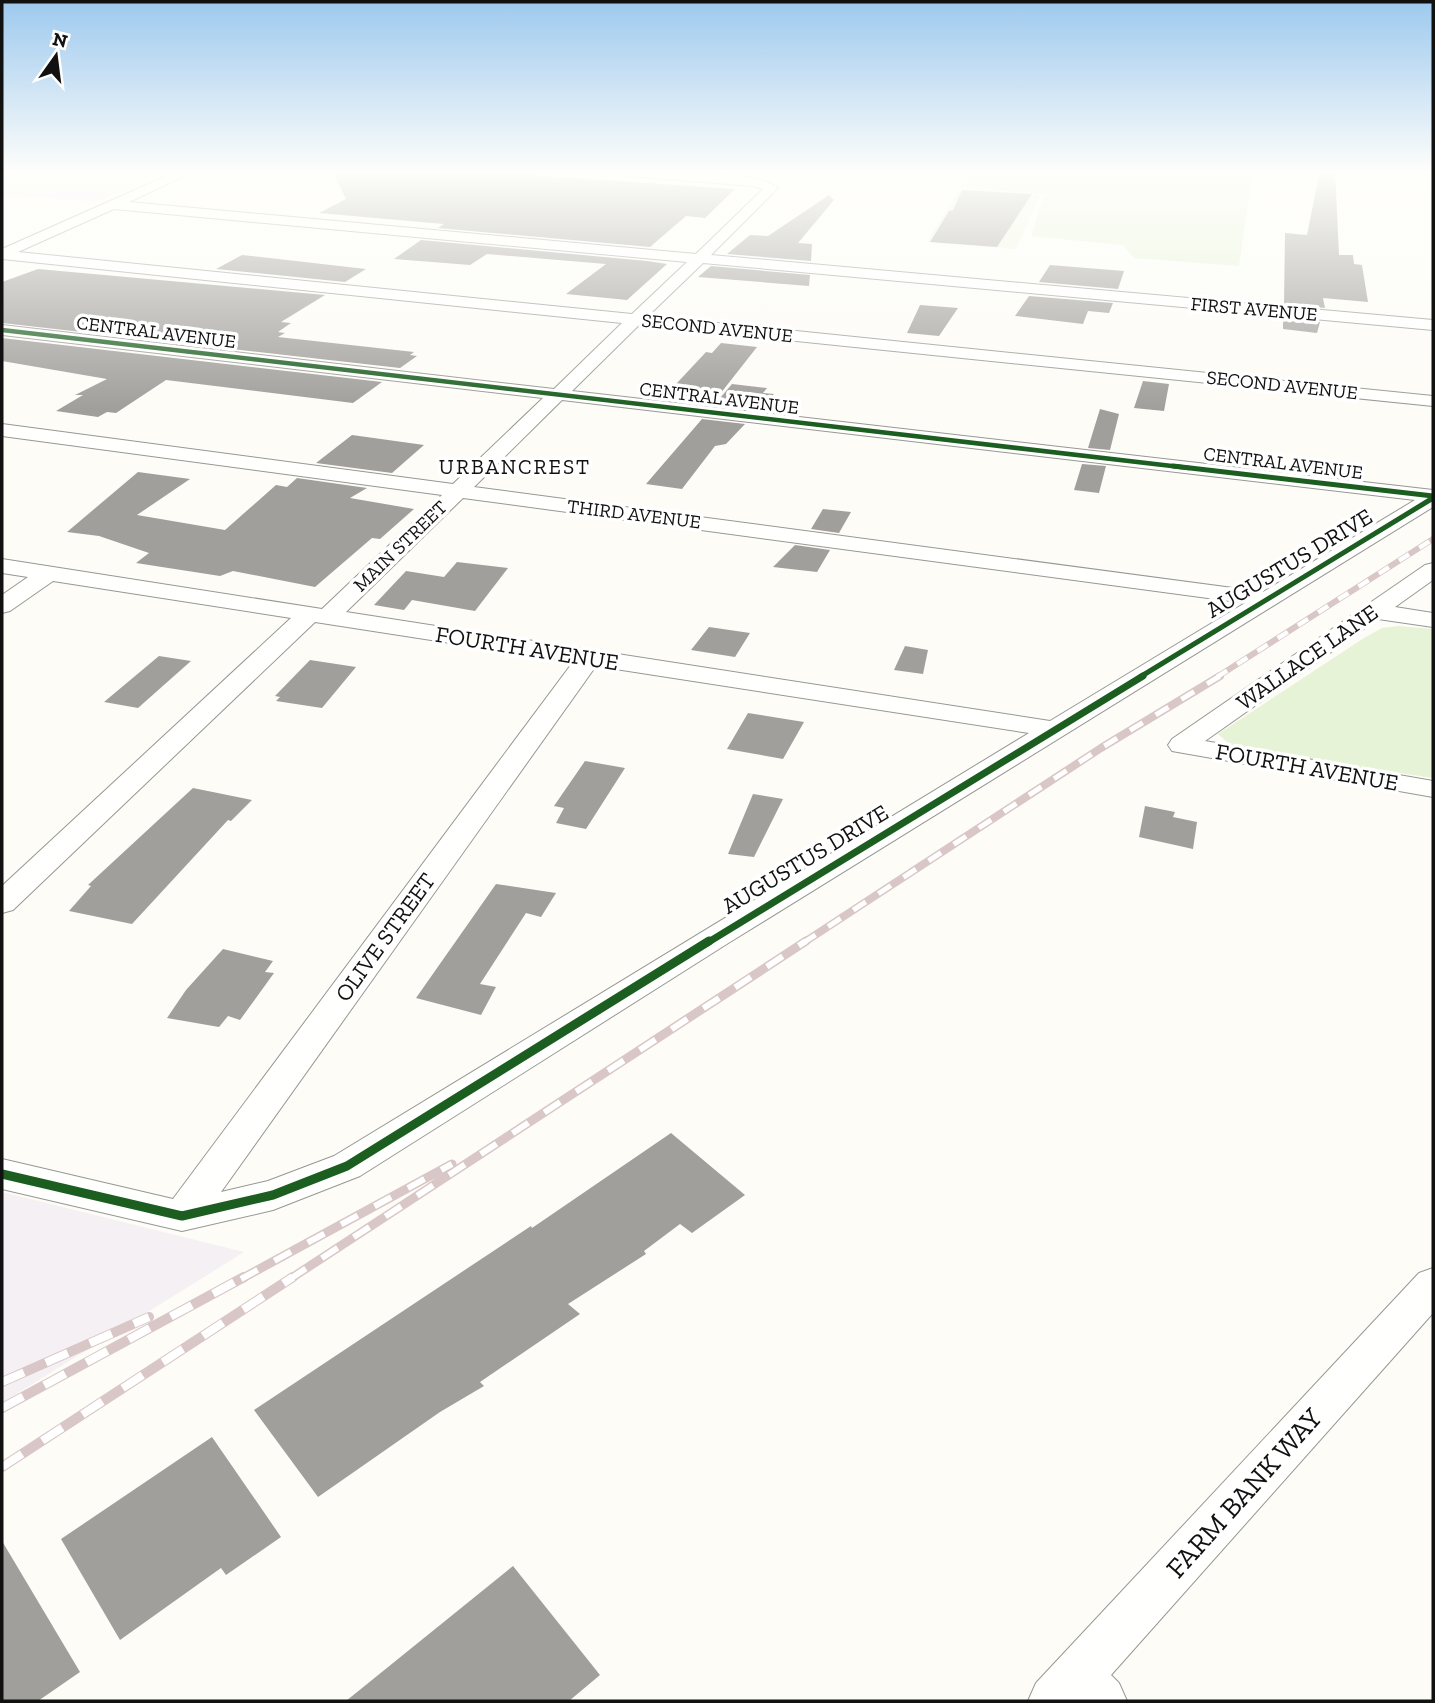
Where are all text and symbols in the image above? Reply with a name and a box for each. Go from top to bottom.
north arrow [21,21,91,91]
text: N [50,27,70,53]
street label: FIRST AVENUE [1190,292,1318,326]
street label: SECOND AVENUE [640,309,794,347]
street label: CENTRAL AVENUE [75,311,237,353]
street label: SECOND AVENUE [1205,366,1359,404]
street label: CENTRAL AVENUE [638,377,800,419]
street label: CENTRAL AVENUE [1202,442,1364,484]
district label: URBANCREST [439,454,591,479]
street label: THIRD AVENUE [566,494,702,534]
street label: MAIN STREET [348,495,452,596]
street label: AUGUSTUS DRIVE [1201,502,1377,624]
street label: WALLACE LANE [1231,598,1383,716]
street label: FOURTH AVENUE [434,620,620,676]
street label: FOURTH AVENUE [1214,737,1400,797]
street label: AUGUSTUS DRIVE [717,798,893,920]
street label: OLIVE STREET [329,867,441,1007]
street label: FARM BANK WAY [1159,1401,1329,1585]

